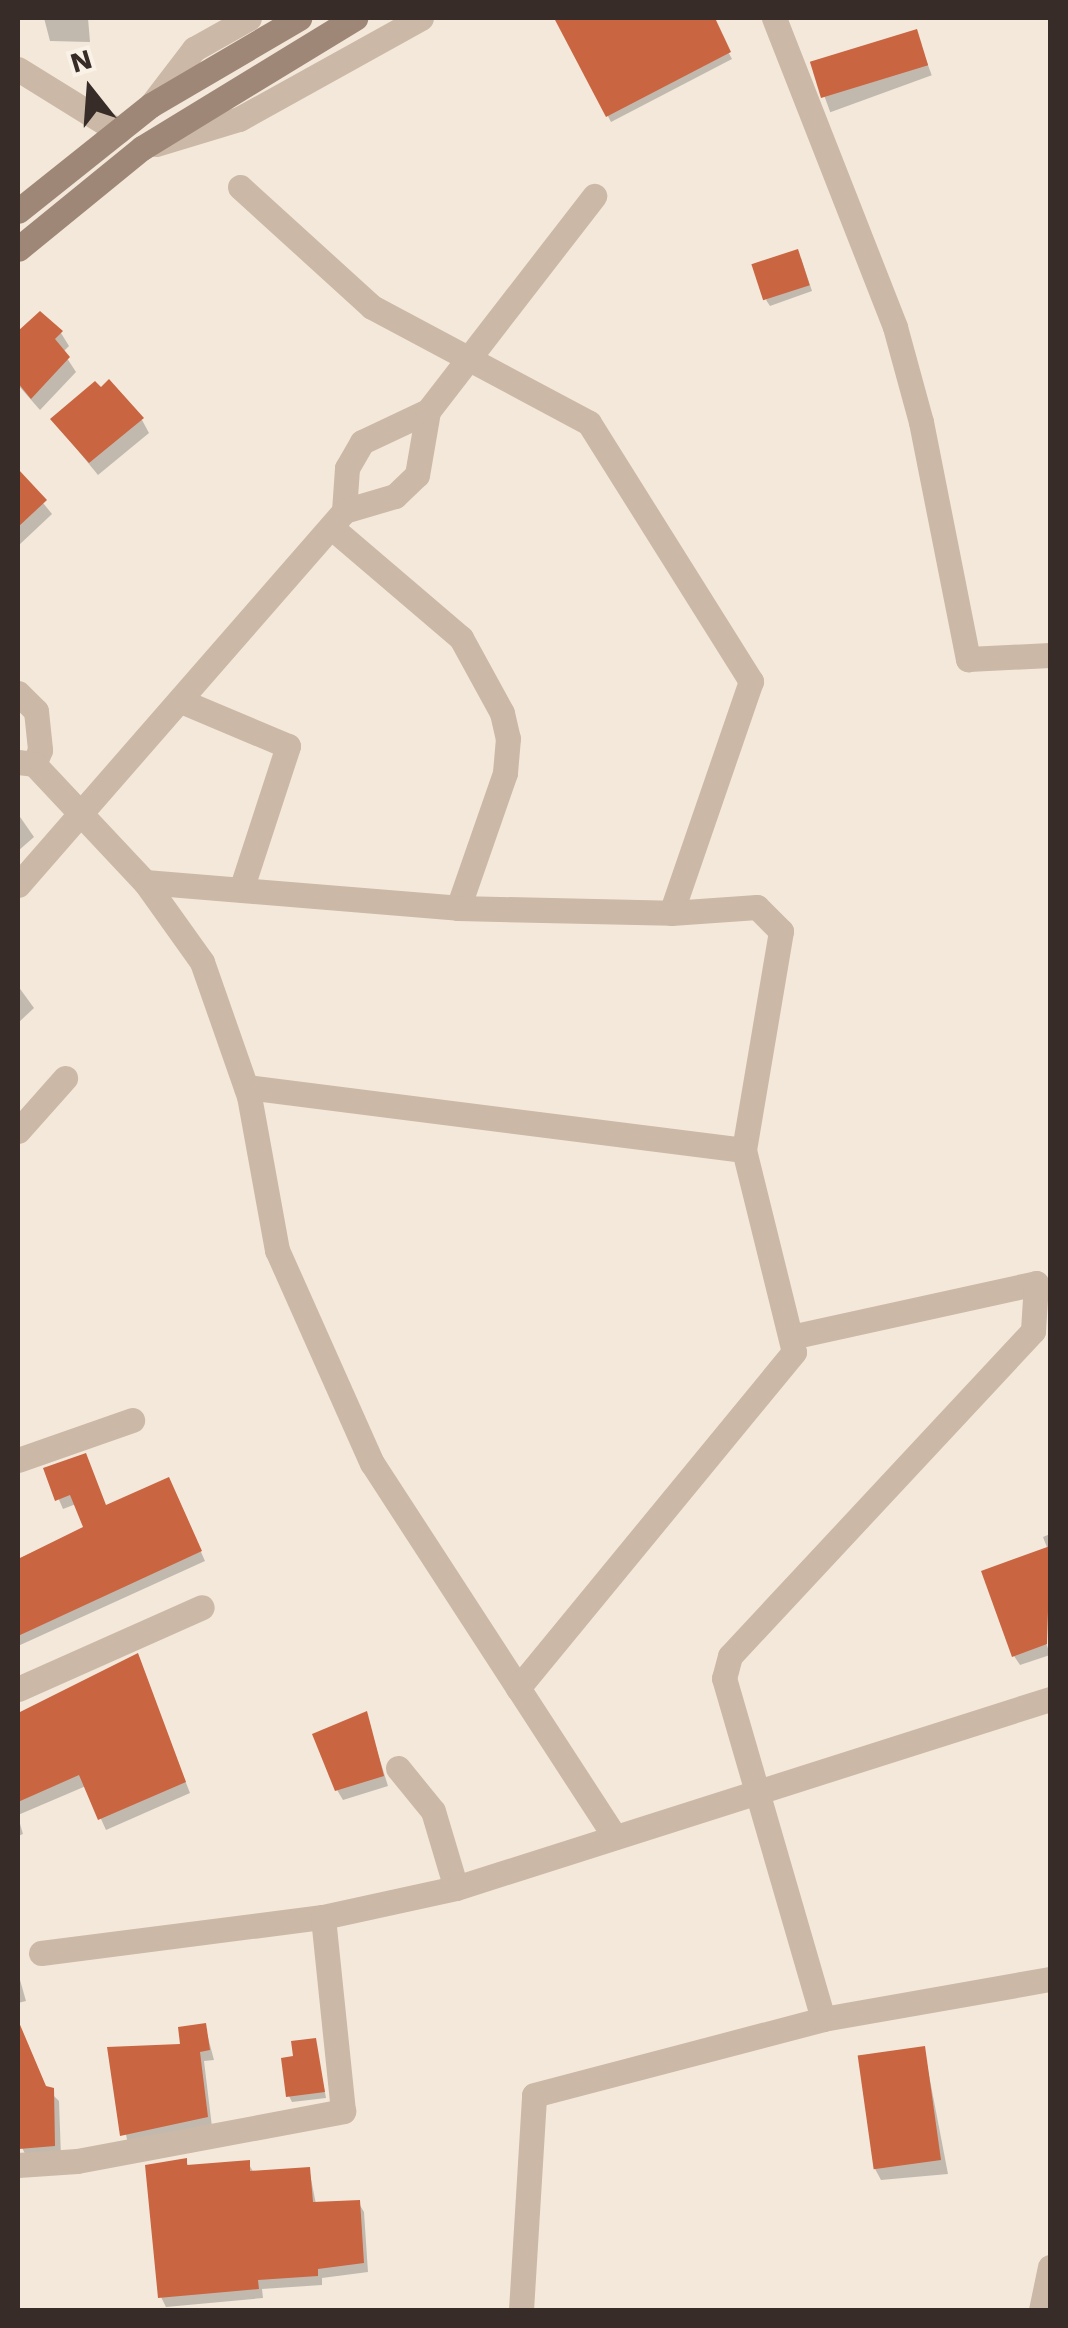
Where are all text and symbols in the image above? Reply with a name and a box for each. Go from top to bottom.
north arrow [40,40,140,140]
text: N [66,42,96,80]

